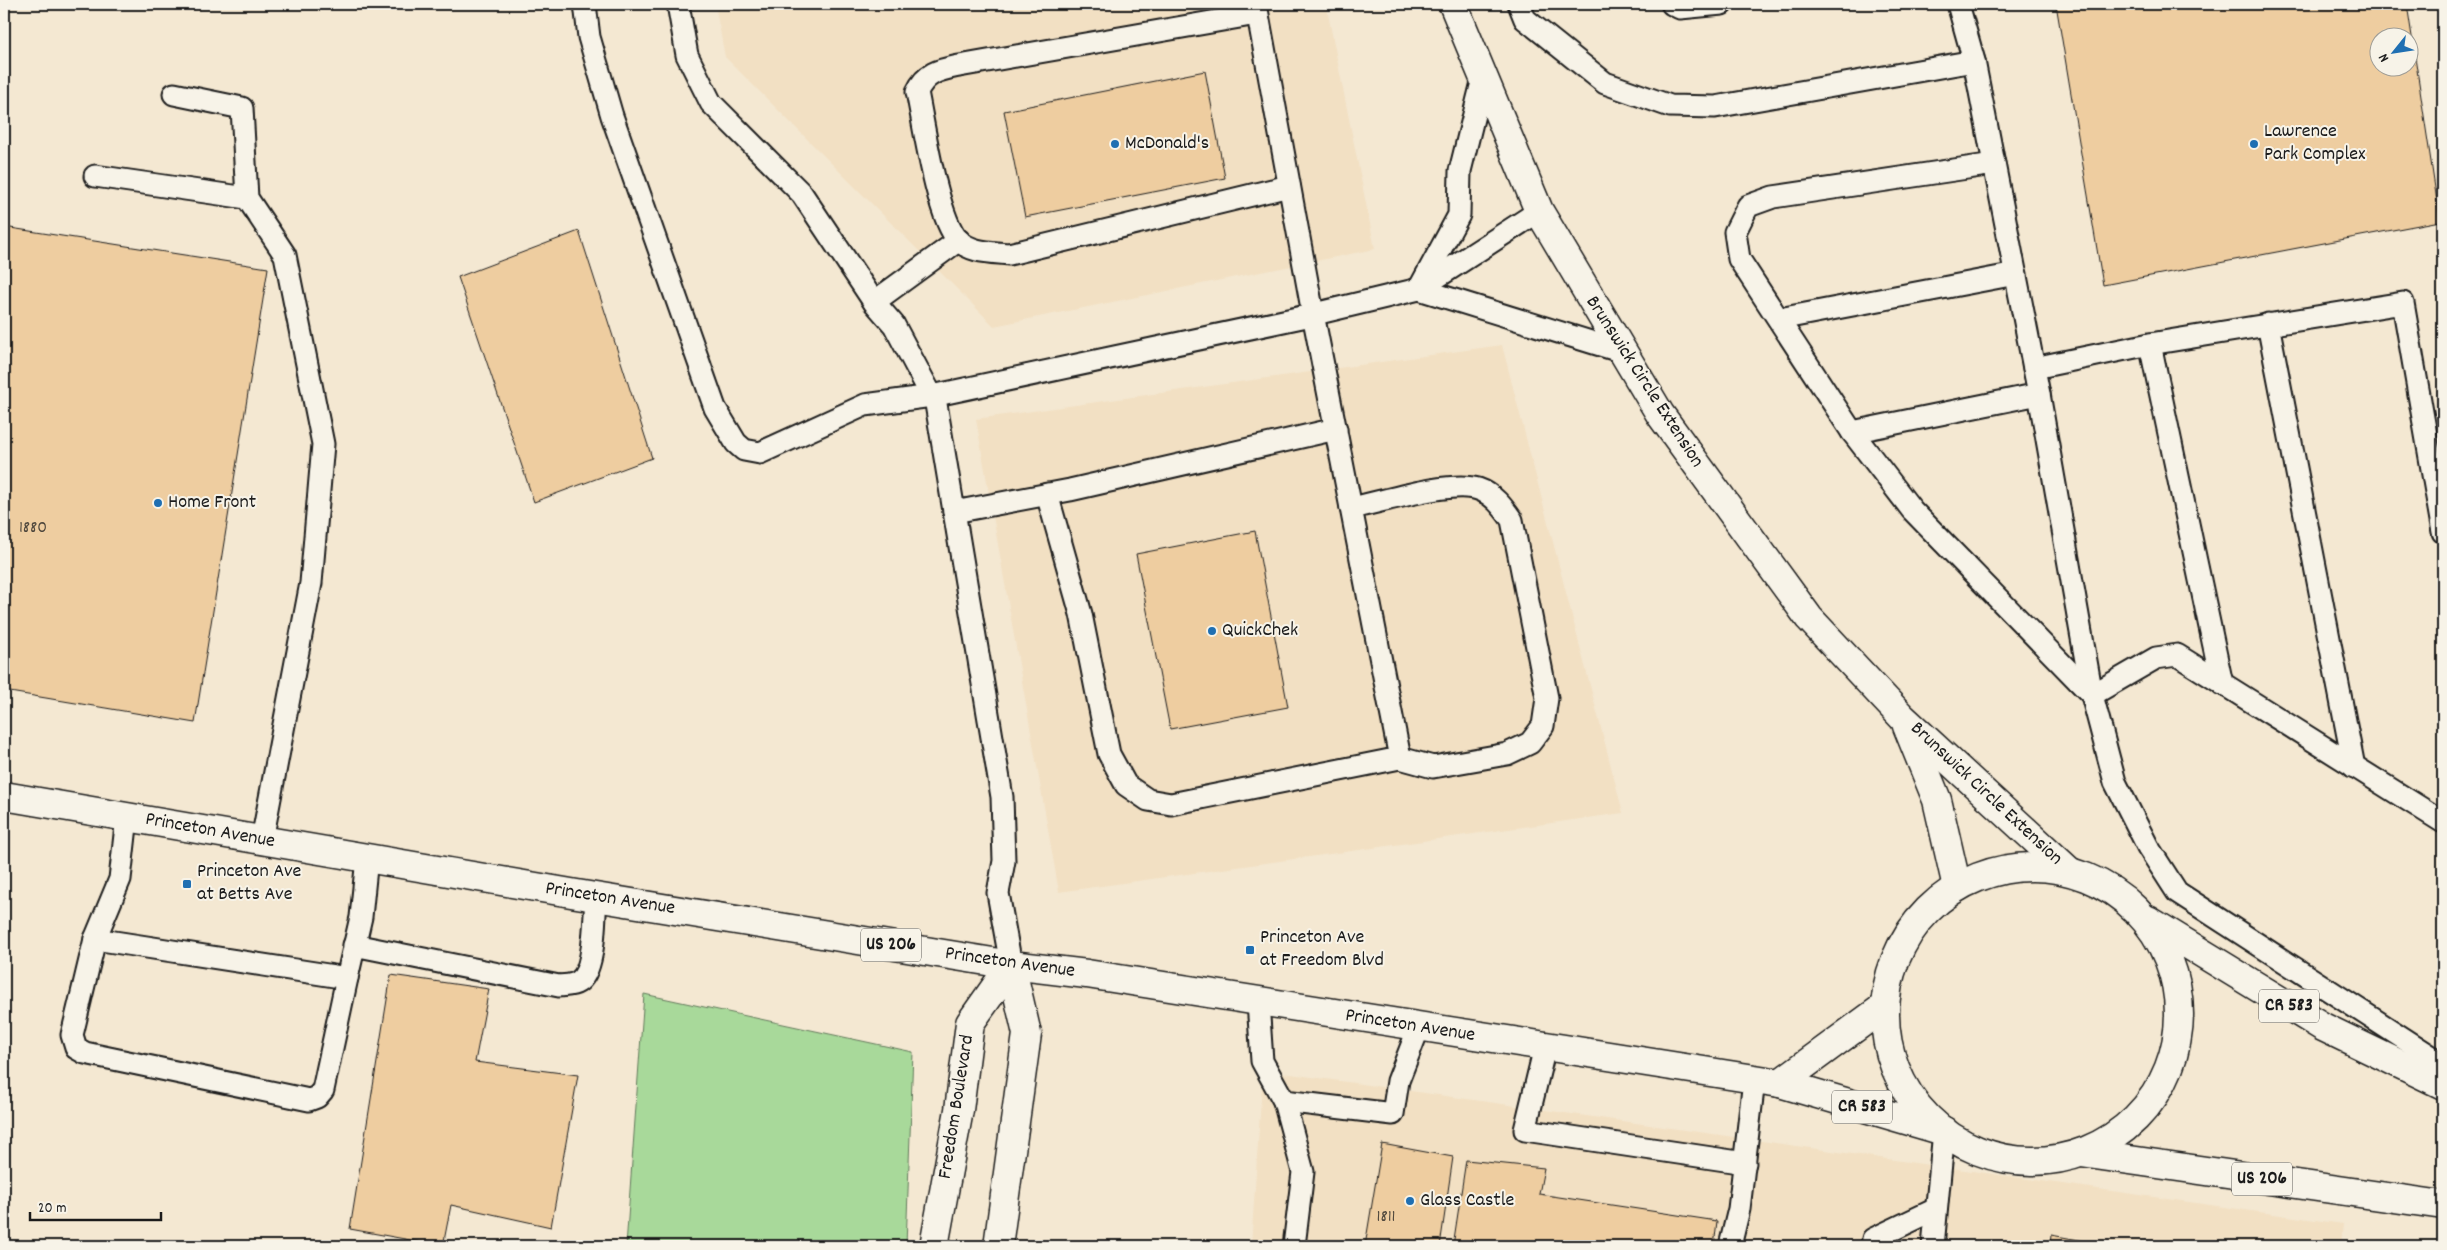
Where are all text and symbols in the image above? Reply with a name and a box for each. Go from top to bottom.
north arrow [2370,28,2420,78]
text: N [2374,49,2395,65]
place label: Lawrence Park Complex [2264,118,2366,169]
place label: McDonald's [1125,130,1209,158]
marker: McDonald's [1109,138,1121,150]
marker: Lawrence Park Complex [2248,138,2260,150]
street label: Brunswick Circle Extension [1578,291,1710,473]
place label: Home Front [168,489,256,517]
marker: Home Front [152,497,164,509]
house number: 1880 [19,516,47,541]
place label: QuickChek [1222,617,1298,645]
marker: QuickChek [1206,625,1218,637]
street label: Brunswick Circle Extension [1903,716,2069,872]
street label: Princeton Avenue [143,806,277,856]
place label: Princeton Ave at Betts Ave [197,858,302,909]
street label: Princeton Avenue [543,875,677,923]
marker: Princeton Ave at Betts Ave [181,878,193,890]
place label: Princeton Ave at Freedom Blvd [1260,924,1384,975]
road number: US 206 [861,928,921,962]
street label: Princeton Avenue [943,940,1077,986]
marker: Princeton Ave at Freedom Blvd [1244,944,1256,956]
road number: CR 583 [2259,989,2319,1022]
street label: Princeton Avenue [1343,1002,1477,1050]
street label: Freedom Boulevard [932,1033,982,1181]
road number: CR 583 [1832,1090,1892,1124]
road number: US 206 [2232,1162,2292,1196]
place label: Glass Castle [1420,1187,1514,1215]
scale bar [30,1190,161,1222]
marker: Glass Castle [1404,1195,1416,1207]
text: 20 m [38,1198,66,1220]
house number: 1811 [1376,1205,1396,1230]

